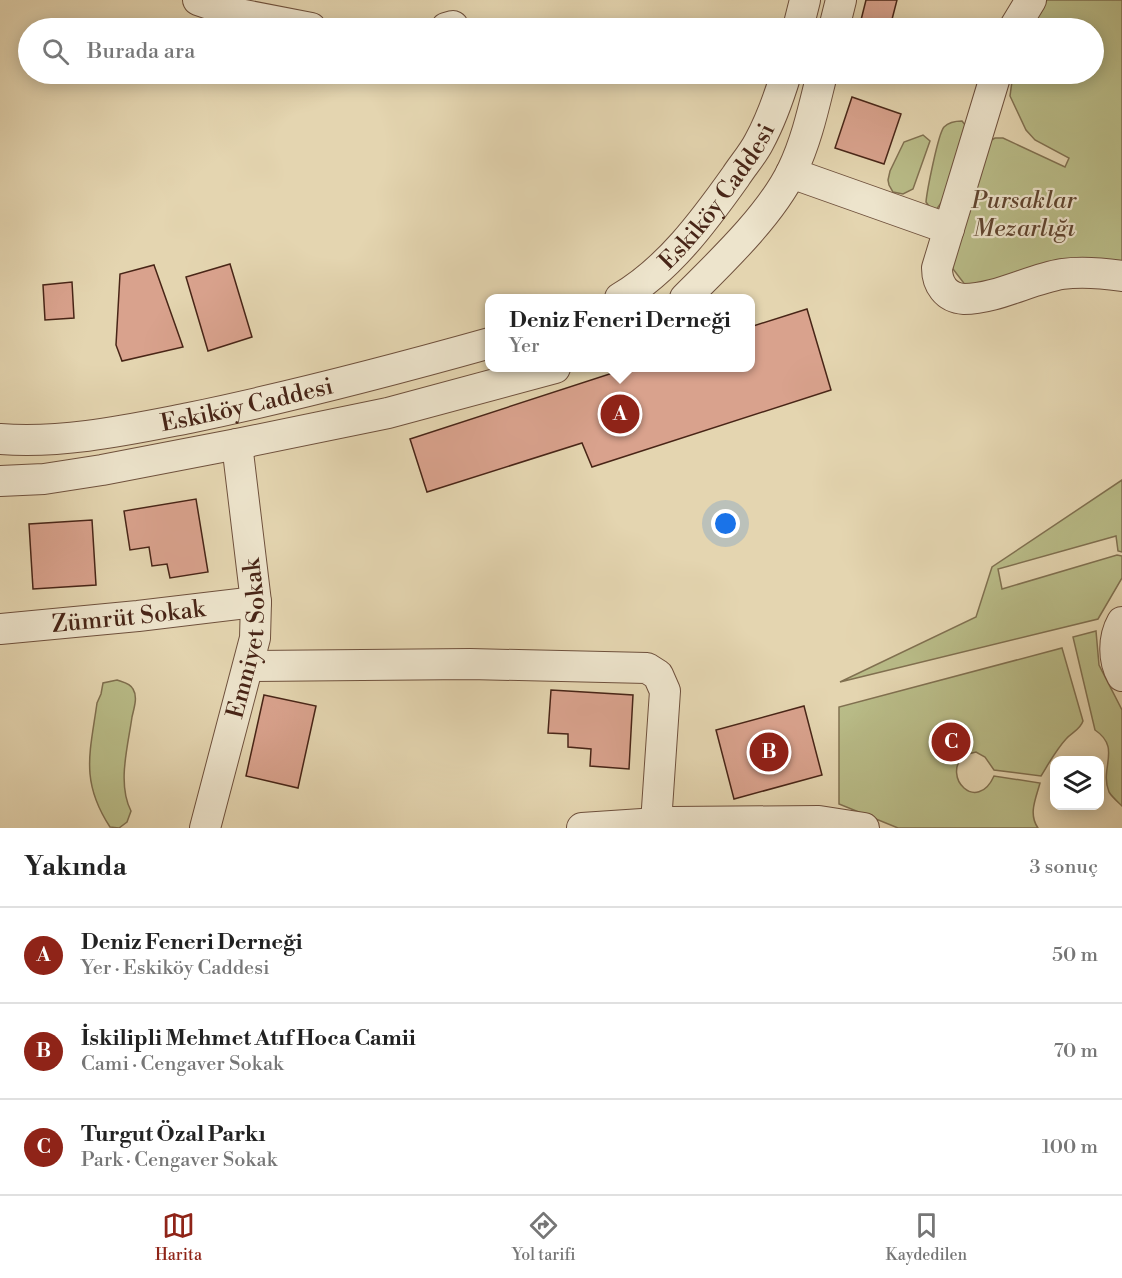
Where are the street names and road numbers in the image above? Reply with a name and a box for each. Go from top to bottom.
street label: Eskiköy Caddesi [653,119,782,277]
street label: Eskiköy Caddesi [158,371,336,439]
street label: Emniyet Sokak [220,555,272,722]
street label: Zümrüt Sokak [51,594,208,640]

